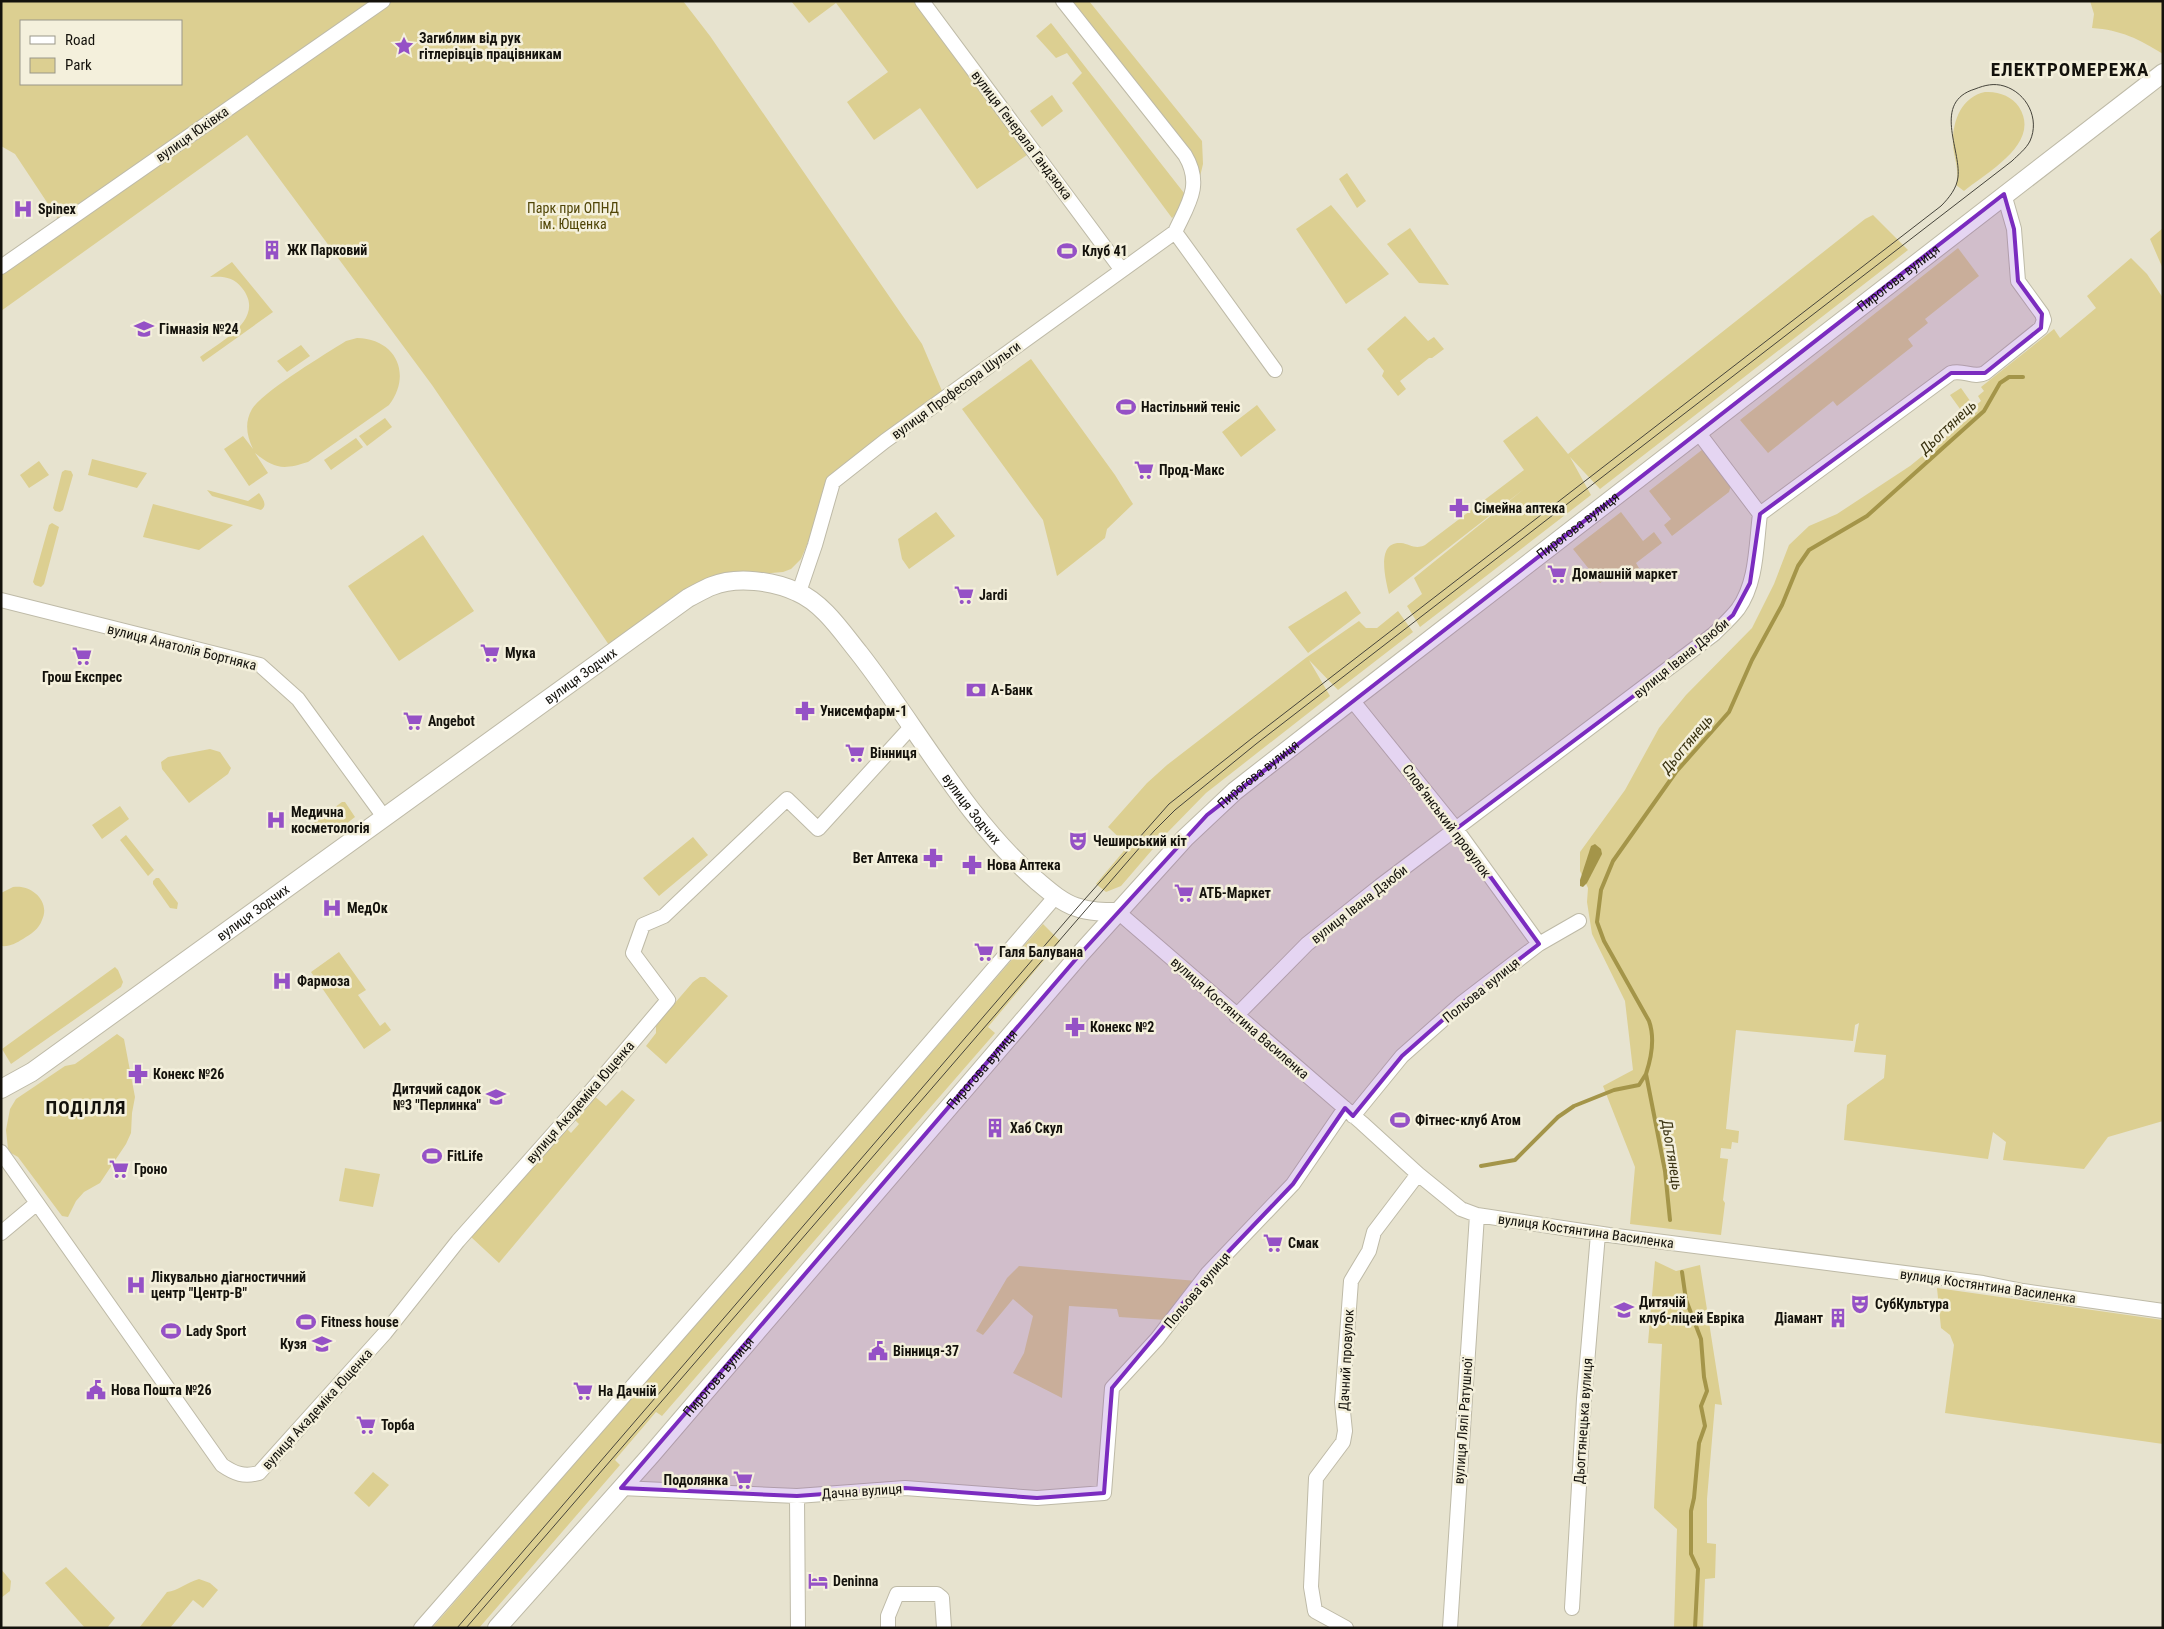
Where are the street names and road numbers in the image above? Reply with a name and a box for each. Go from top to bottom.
street label: вулиця Генерала Гандзюка [968,68,1076,202]
street label: вулиця Юківка [152,103,232,165]
street label: Пирогова вулиця [1854,241,1943,315]
street label: вулиця Професора Шульги [888,338,1024,442]
street label: Пирогова вулиця [1533,488,1622,562]
street label: вулиця Івана Дзюби [1630,615,1732,701]
street label: вулиця Анатолія Бортняка [106,621,258,673]
street label: вулиця Зодчих [541,644,620,707]
street label: Пирогова вулиця [1214,736,1302,811]
street label: Словʼянський провулок [1399,761,1495,881]
street label: вулиця Зодчих [939,770,1004,848]
street label: вулиця Івана Дзюби [1308,861,1410,947]
street label: вулиця Зодчих [214,881,292,944]
street label: вулиця Костянтина Василенка [1168,954,1312,1082]
street label: Польова вулиця [1439,954,1523,1026]
street label: Пирогова вулиця [943,1026,1020,1112]
street label: вулиця Академіка Ющенка [523,1038,637,1166]
street label: вулиця Костянтина Василенка [1497,1211,1675,1251]
street label: Польова вулиця [1161,1249,1233,1331]
street label: вулиця Костянтина Василенка [1899,1266,2077,1306]
street label: Дачний провулок [1335,1309,1357,1411]
street label: Пирогова вулиця [680,1333,757,1420]
street label: вулиця Академіка Ющенка [259,1345,375,1473]
street label: вулиця Лялі Ратушної [1451,1357,1475,1485]
street label: Дьогтянецька вулиця [1571,1357,1595,1485]
street label: Дачна вулиця [821,1480,903,1502]

